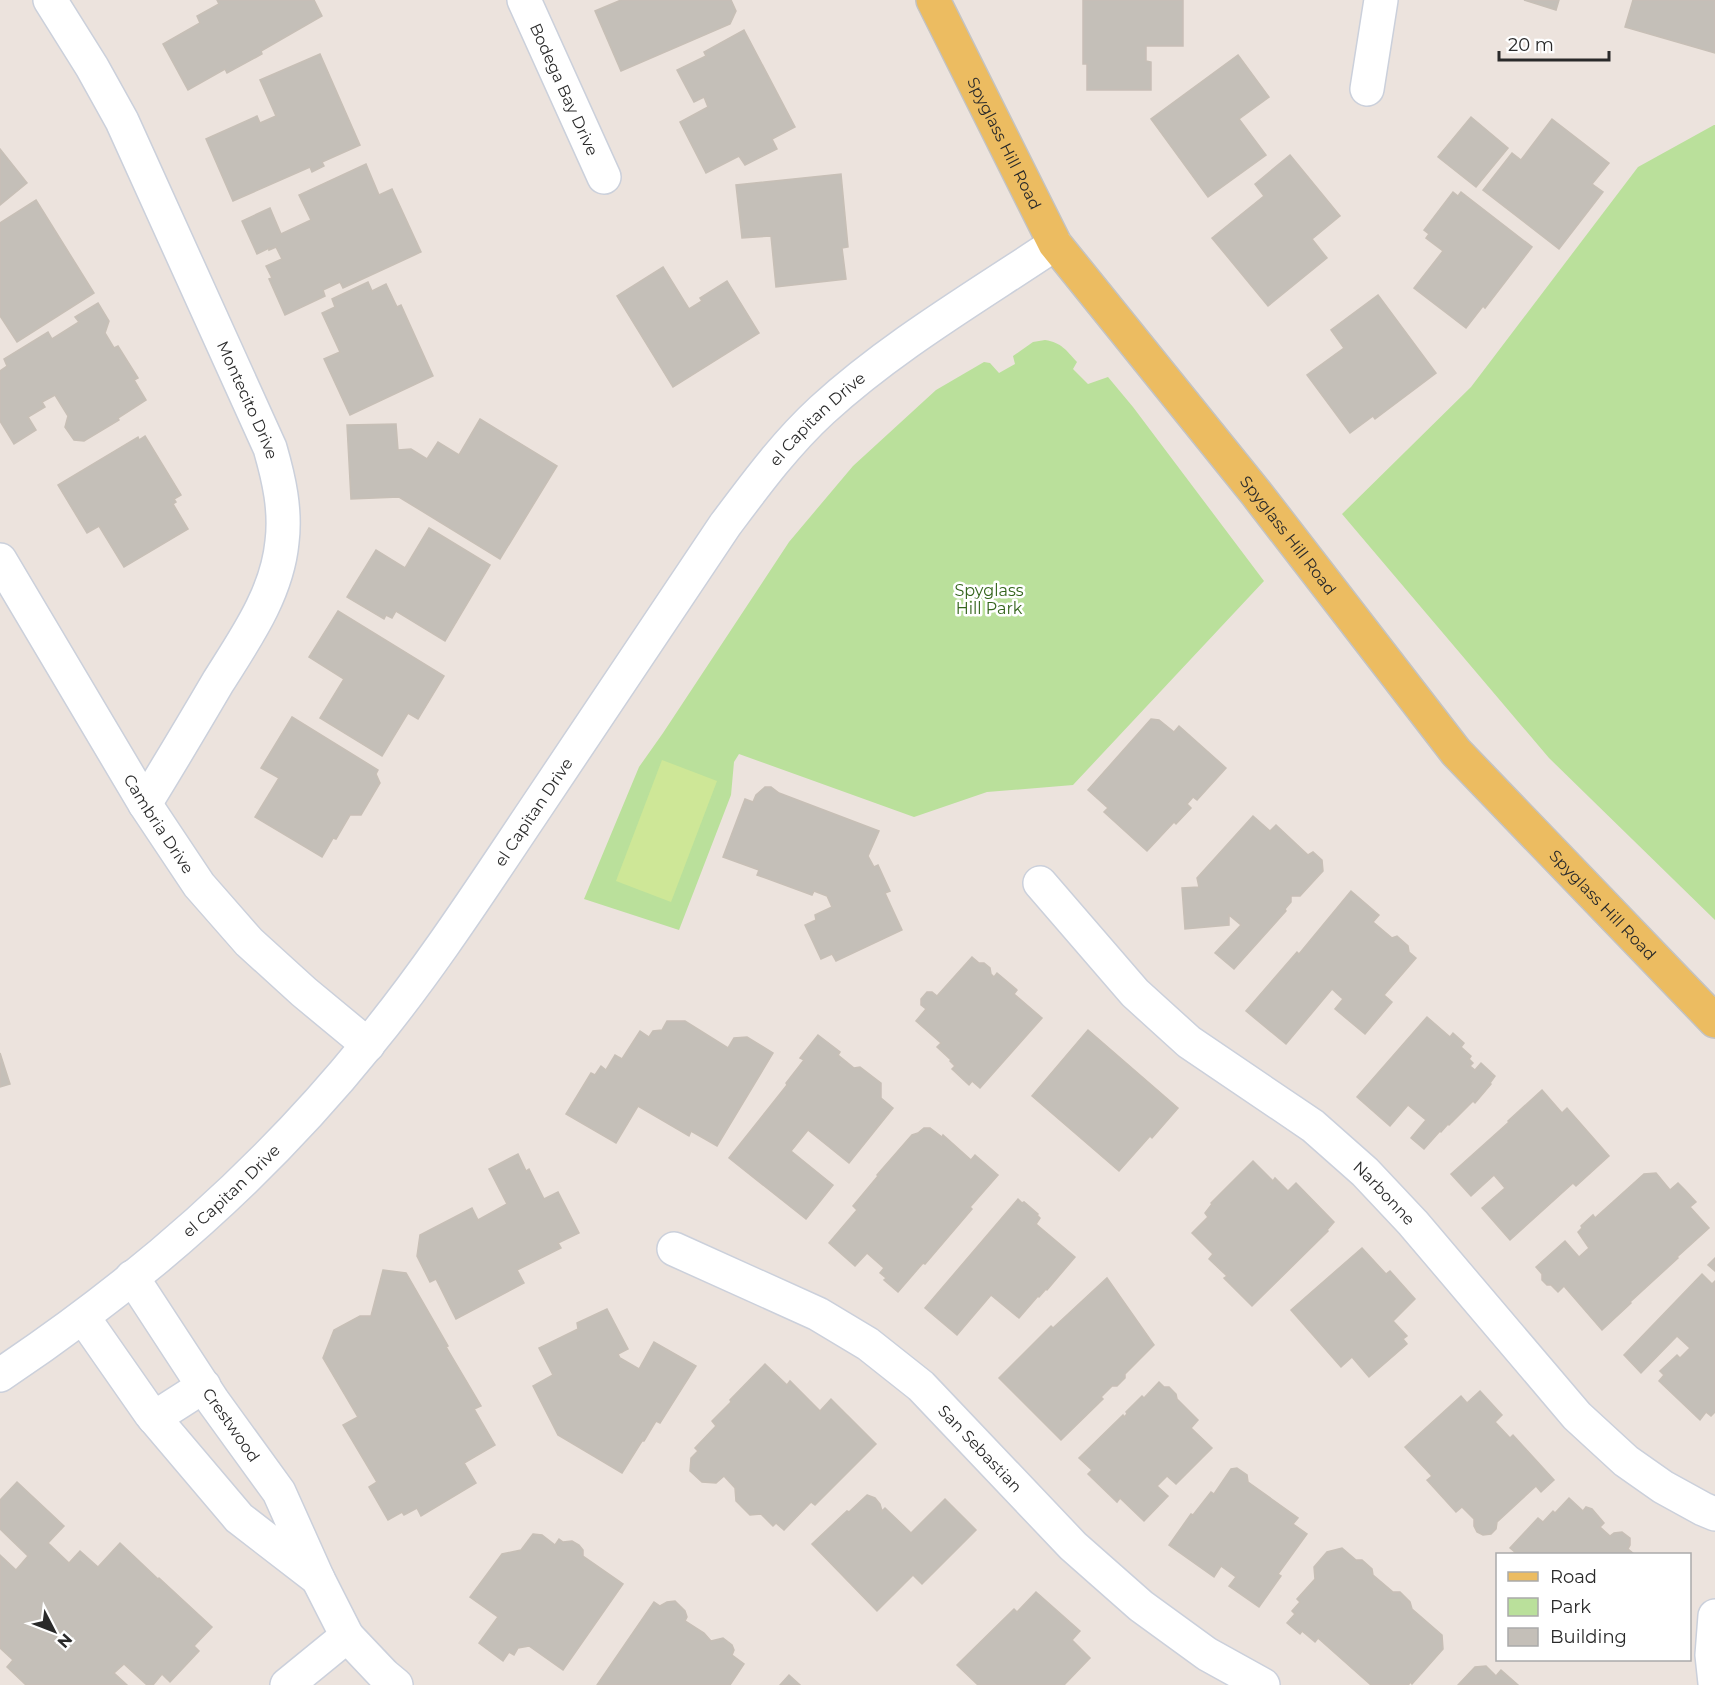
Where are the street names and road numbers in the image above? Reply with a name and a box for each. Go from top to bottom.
street label: Bodega Bay Drive [526,20,603,159]
street label: Spyglass Hill Road [964,74,1046,212]
street label: Montecito Drive [213,338,282,461]
street label: el Capitan Drive [765,368,869,469]
street label: Spyglass Hill Road [1236,472,1340,598]
street label: el Capitan Drive [490,754,576,870]
street label: Cambria Drive [120,771,198,877]
street label: Spyglass Hill Road [1546,846,1660,964]
street label: el Capitan Drive [179,1140,284,1241]
street label: Narbonne [1350,1157,1419,1229]
street label: Crestwood [199,1384,263,1466]
street label: San Sebastian [934,1401,1026,1496]

